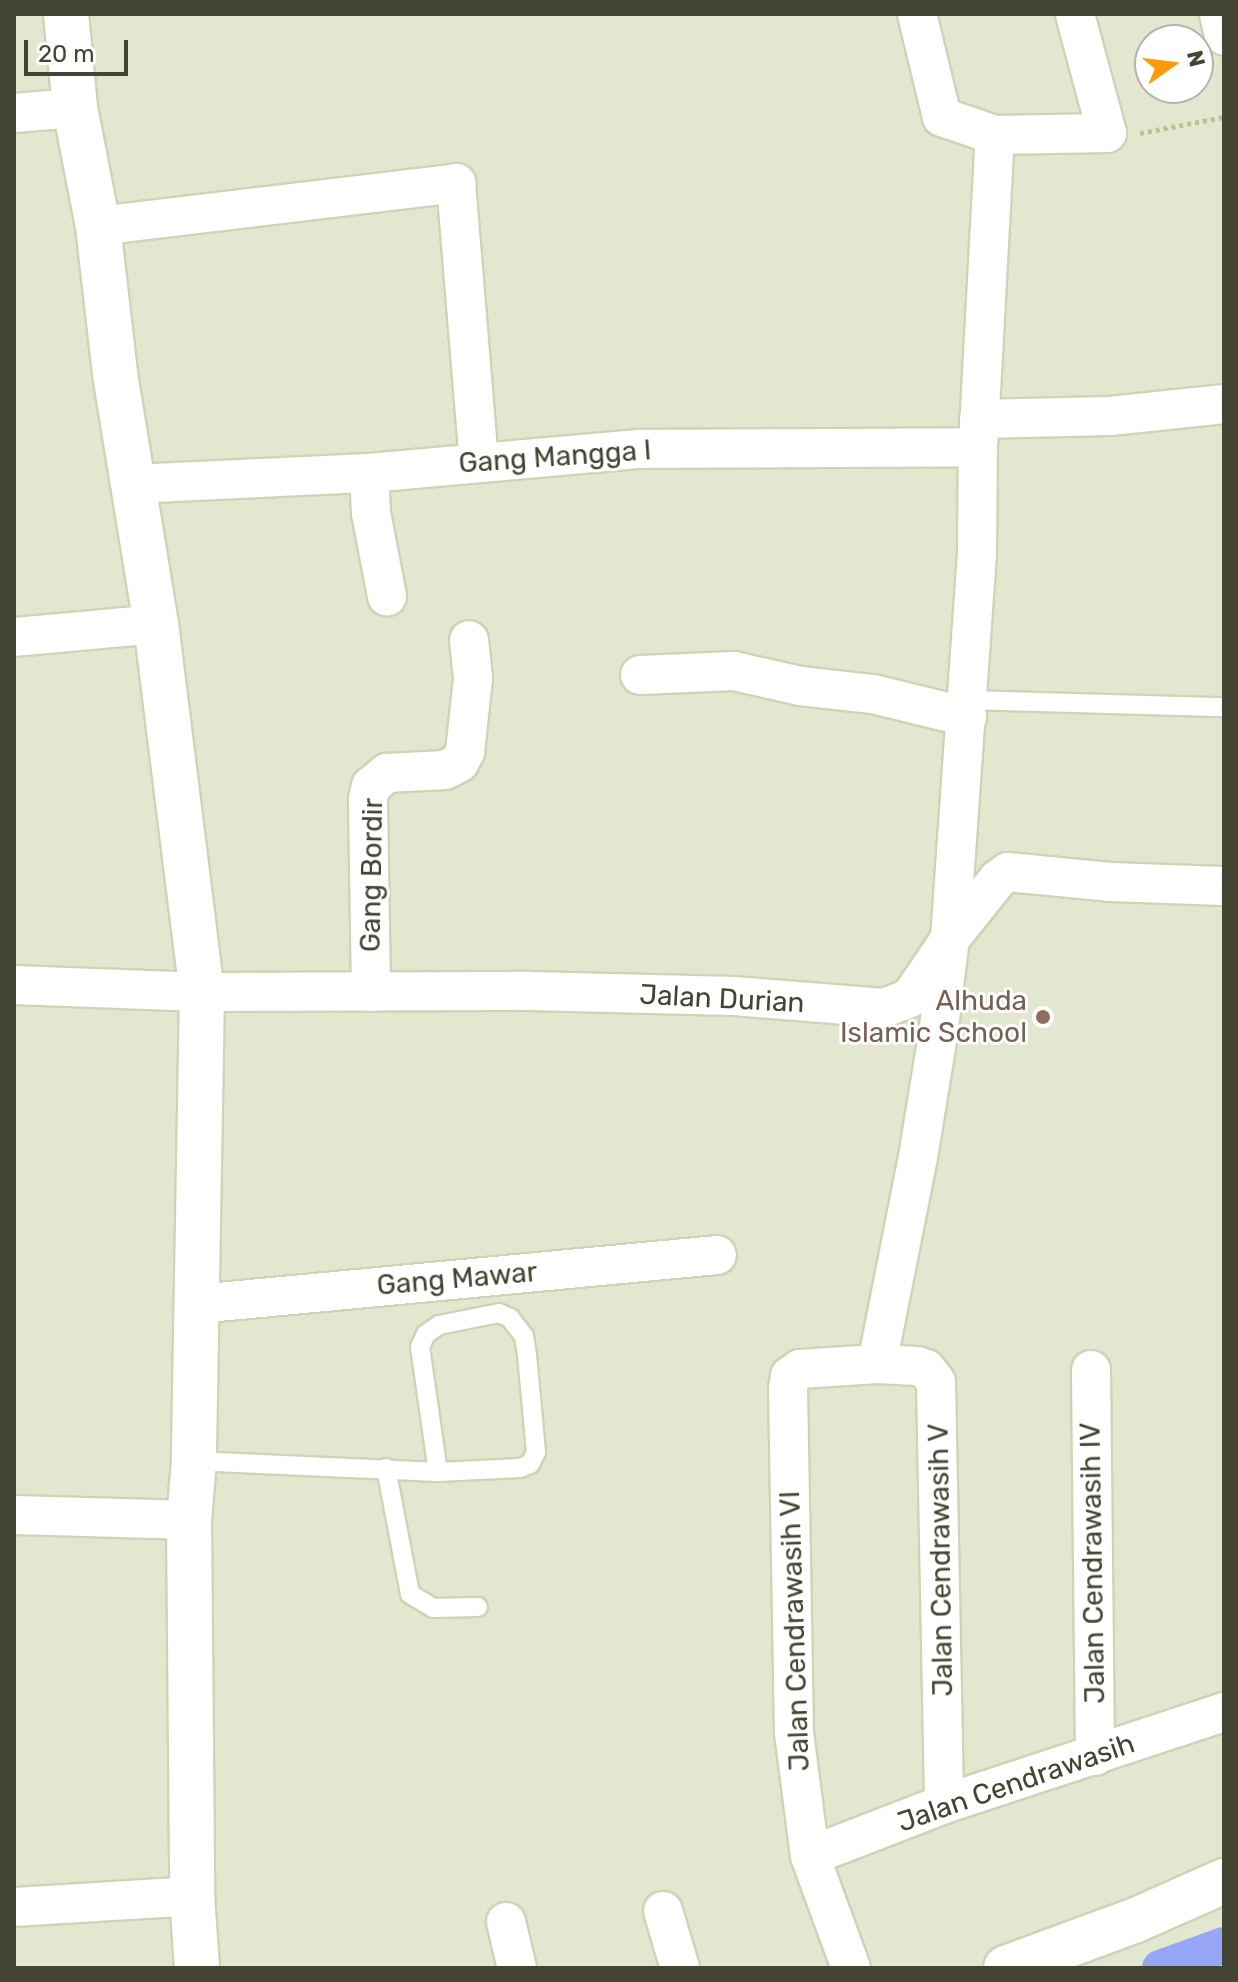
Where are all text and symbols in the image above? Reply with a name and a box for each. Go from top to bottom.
scale bar [28,24,132,74]
north arrow [1134,24,1214,104]
text: 20 m [38,40,95,68]
text: N [1181,48,1211,69]
street label: Gang Mangga I [458,434,652,480]
street label: Gang Bordir [354,798,390,952]
street label: Jalan Durian [639,978,805,1020]
place label: Alhuda Islamic School [840,984,1027,1050]
marker: Alhuda Islamic School [1034,1008,1052,1026]
street label: Gang Mawar [375,1255,539,1303]
street label: Jalan Cendrawasih IV [1074,1422,1112,1704]
street label: Jalan Cendrawasih V [922,1423,960,1697]
street label: Jalan Cendrawasih VI [773,1490,817,1772]
street label: Jalan Cendrawasih [893,1727,1139,1839]

